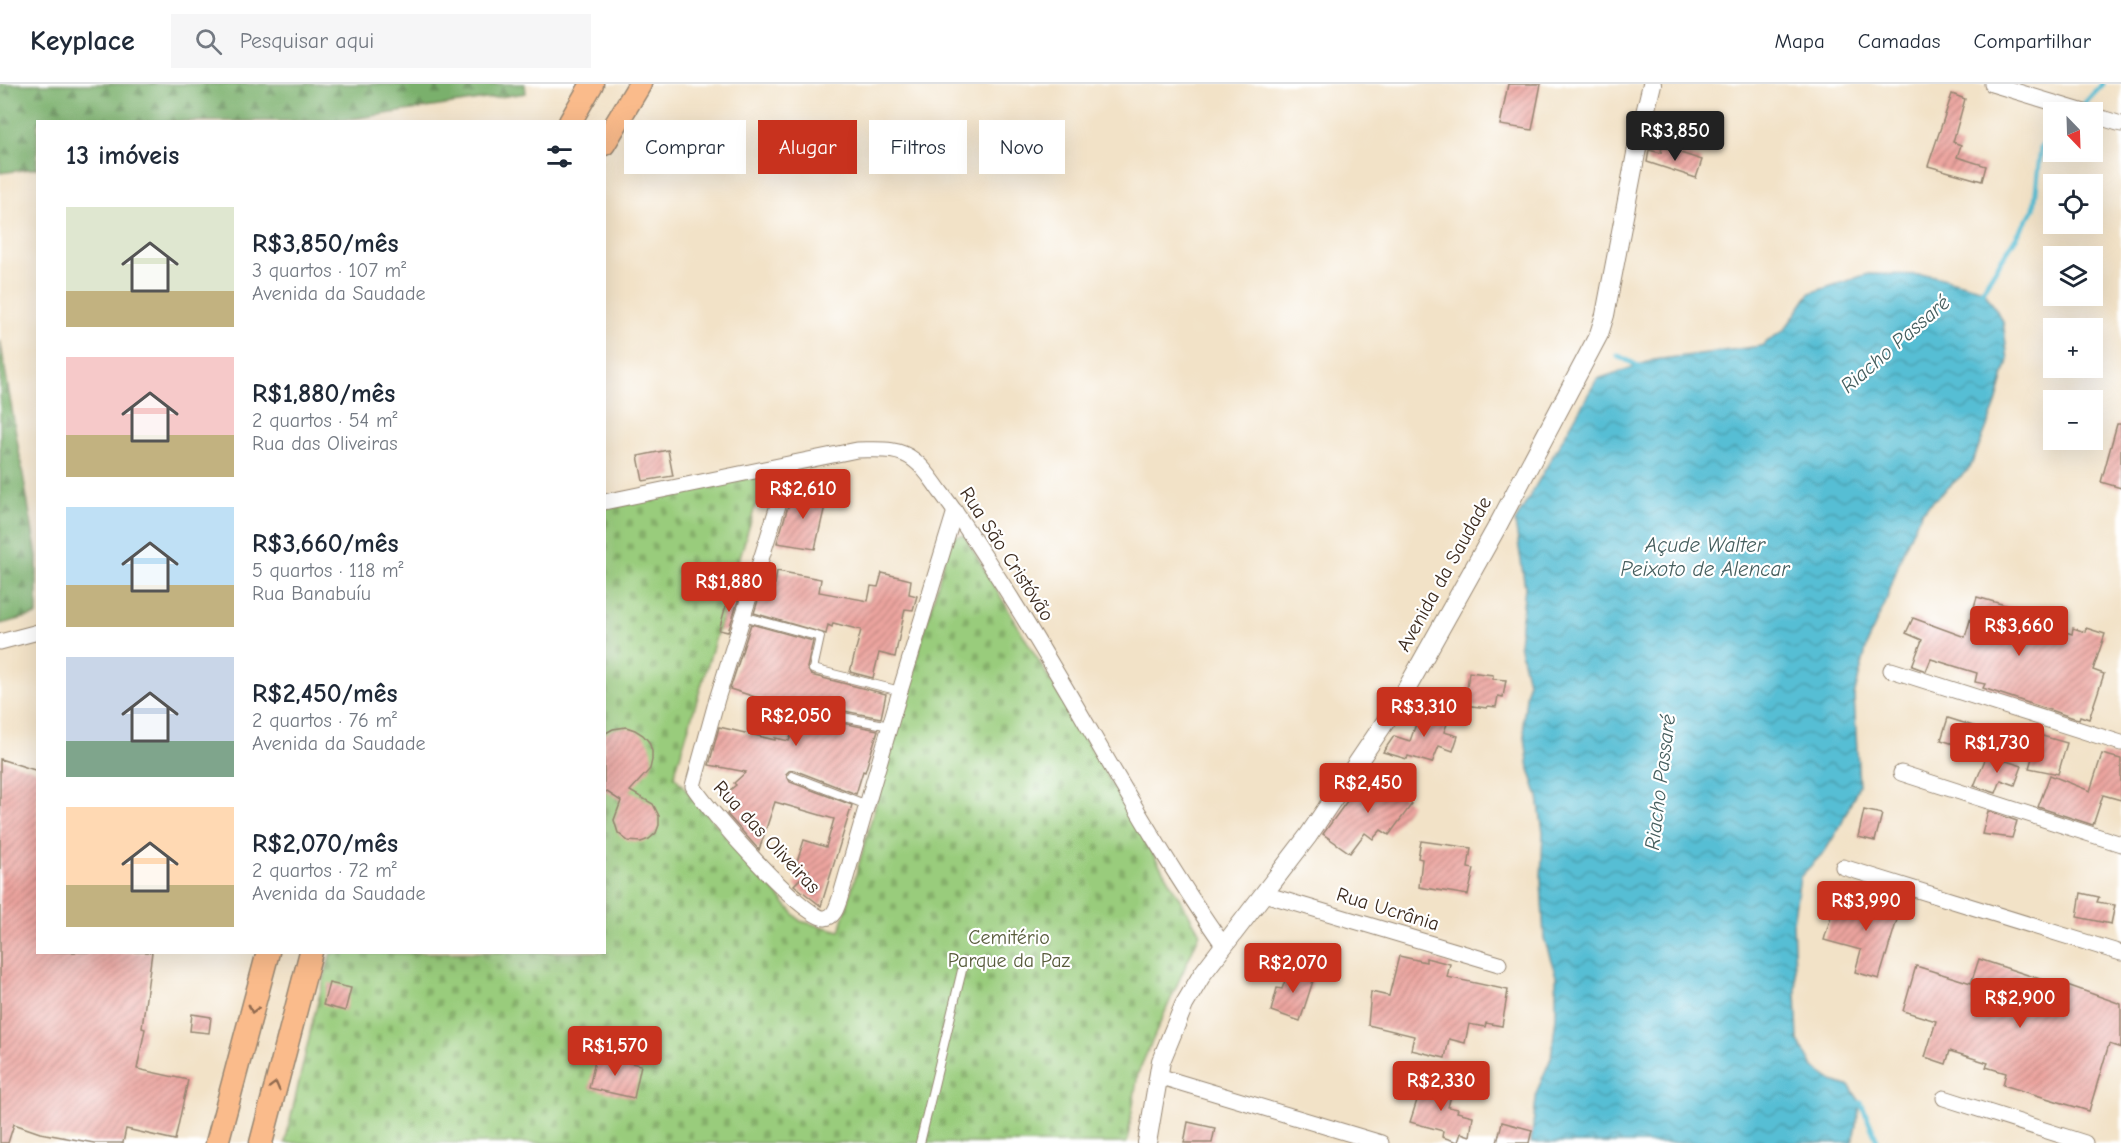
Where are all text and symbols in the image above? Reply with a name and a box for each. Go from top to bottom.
search box [171,14,591,68]
text: Keyplace [30,25,135,57]
icon: search [192,25,225,58]
text: Pesquisar aqui [240,28,374,54]
text: Mapa [1774,29,1825,53]
text: Camadas [1858,29,1941,53]
text: Compartilhar [1974,29,2091,53]
north arrow [2043,102,2103,162]
map controls [2043,102,2103,450]
pin: R$3,850 [1620,111,1730,162]
text: R$3,850 [1640,119,1710,142]
chip: Comprar [624,120,746,174]
chip: Alugar [758,120,857,174]
chip: Filtros [869,120,967,174]
chip: Novo [979,120,1065,174]
icon: filters [543,140,576,173]
text: 13 imóveis [66,141,179,171]
button: locate [2043,174,2103,234]
text: R$3,850/mês [252,229,398,259]
icon: home [114,231,186,303]
button: layers [2043,246,2103,306]
text: 3 quartos · 107 m² [252,259,406,282]
text: Avenida da Saudade [252,282,426,305]
water label: Riacho Passaré [1836,290,1955,398]
button: + [2043,318,2103,378]
text: R$1,880/mês [252,379,395,409]
icon: home [114,381,186,453]
button: − [2043,390,2103,450]
text: 2 quartos · 54 m² [252,409,397,432]
text: Rua das Oliveiras [252,432,398,455]
pin: R$2,610 [748,469,858,520]
text: R$2,610 [769,477,837,500]
street label: Rua São Cristóvão [955,483,1059,625]
street label: Avenida da Saudade [1392,493,1496,655]
text: R$3,660/mês [252,529,399,559]
icon: home [114,531,186,603]
water label: Açude Walter Peixoto de Alencar [1620,533,1791,581]
text: 5 quartos · 118 m² [252,559,403,582]
pin: R$1,880 [674,562,784,613]
text: R$1,880 [695,570,763,593]
text: Rua Banabuíu [252,582,371,605]
pin: R$3,660 [1964,606,2074,657]
text: R$3,660 [1984,614,2054,637]
text: R$2,450/mês [252,679,398,709]
icon: home [114,681,186,753]
pin: R$3,310 [1369,687,1479,738]
text: R$3,310 [1391,695,1457,718]
pin: R$2,050 [741,696,851,747]
text: R$2,050 [761,704,831,727]
text: 2 quartos · 76 m² [252,709,397,732]
water label: Riacho Passaré [1640,712,1680,851]
pin: R$1,730 [1942,723,2052,774]
text: R$1,730 [1964,731,2030,754]
text: Avenida da Saudade [252,732,426,755]
pin: R$2,450 [1313,763,1423,814]
text: R$2,450 [1334,771,1402,794]
street label: Rua das Oliveiras [709,776,825,898]
text: R$2,070/mês [252,829,398,859]
icon: home [114,831,186,903]
text: 2 quartos · 72 m² [252,859,397,882]
pin: R$3,990 [1811,881,1921,932]
text: Avenida da Saudade [252,882,426,905]
street label: Rua Ucrânia [1334,882,1442,936]
text: R$3,990 [1831,889,1901,912]
park label: Cemitério Parque da Paz [948,926,1071,972]
pin: R$2,070 [1238,943,1348,994]
text: R$2,070 [1258,951,1328,974]
pin: R$2,900 [1965,978,2075,1029]
text: R$2,900 [1985,986,2055,1009]
one-way arrow [247,1004,260,1014]
pin: R$1,570 [560,1026,670,1077]
text: R$1,570 [582,1034,648,1057]
pin: R$2,330 [1386,1061,1496,1112]
text: R$2,330 [1407,1069,1475,1092]
one-way arrow [268,1082,281,1092]

